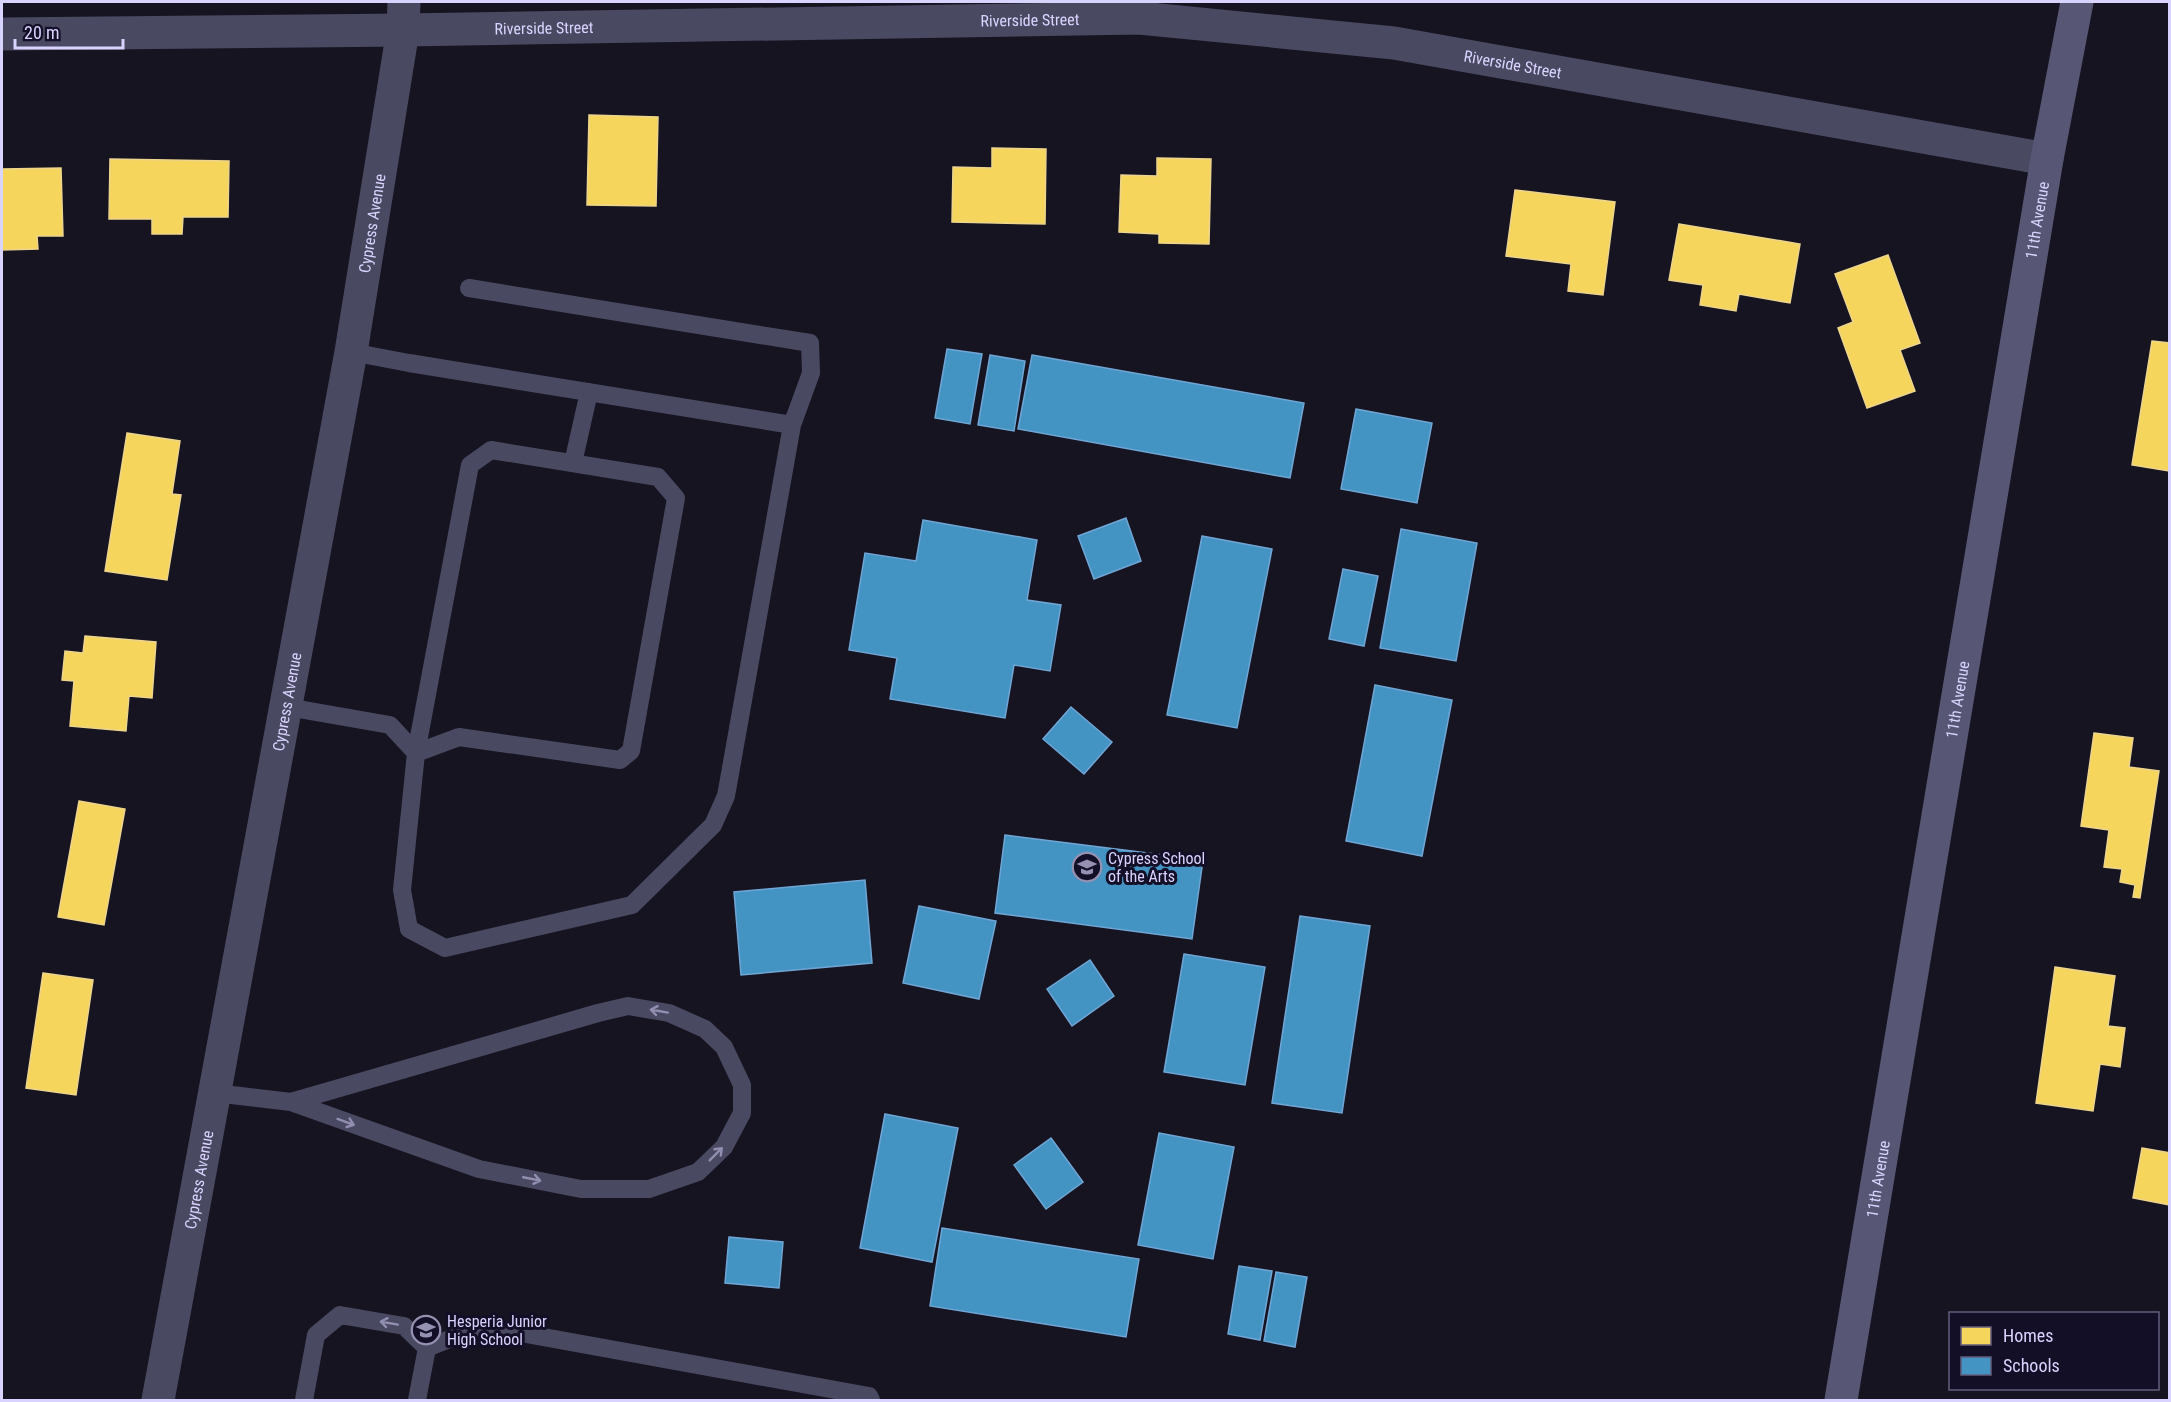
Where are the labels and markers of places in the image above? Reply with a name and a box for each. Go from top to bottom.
place label: Cypress School of the Arts [1108,849,1205,886]
school or university icon: Cypress School of the Arts [1071,851,1103,883]
place label: Hesperia Junior High School [447,1312,547,1349]
school or university icon: Hesperia Junior High School [410,1314,442,1346]

